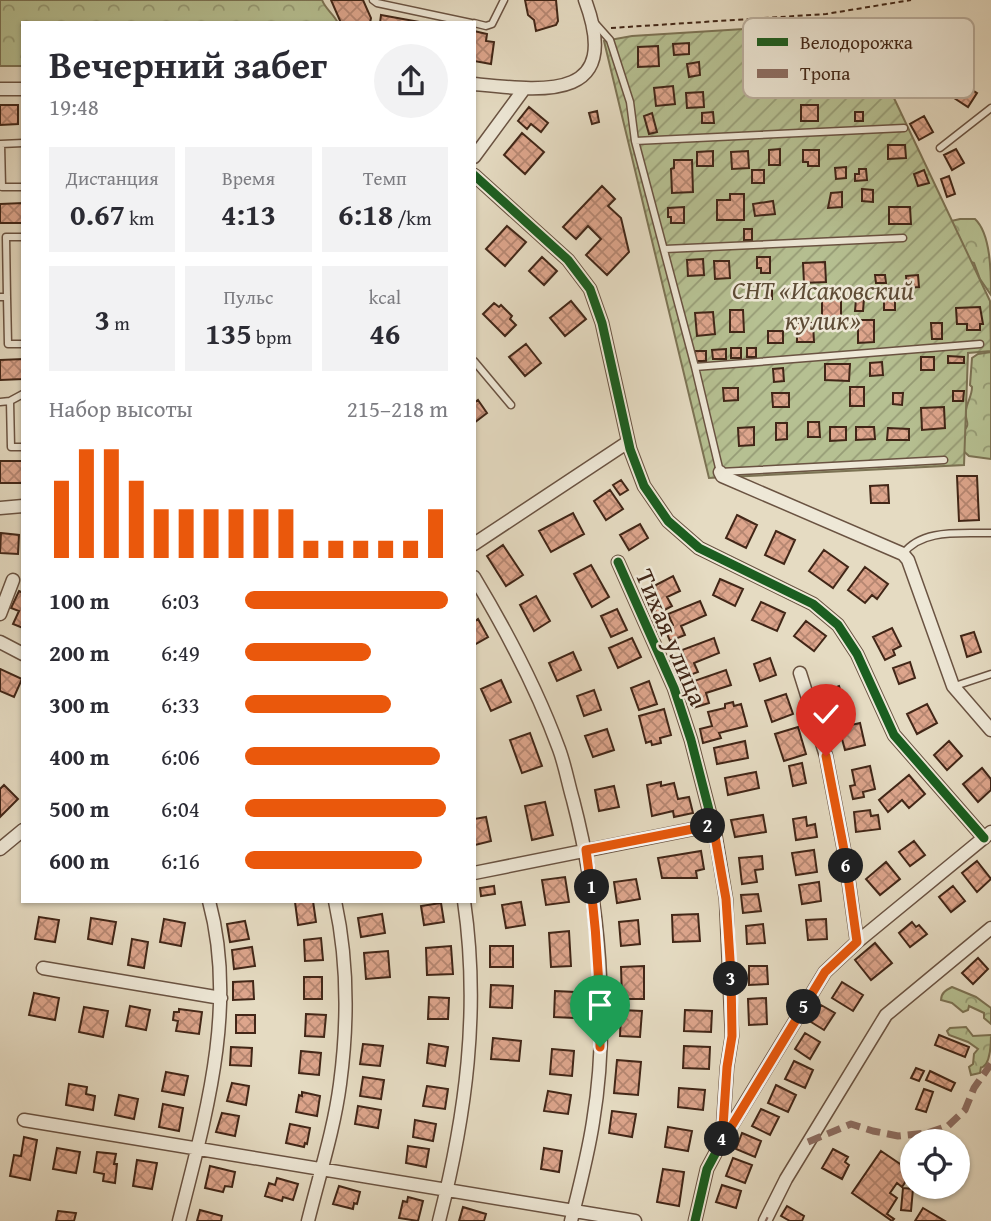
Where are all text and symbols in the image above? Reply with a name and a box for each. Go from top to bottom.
legend [743,18,974,98]
text: Велодорожка [800,28,913,56]
text: Вечерний забег [49,36,327,92]
button: share [374,44,448,118]
text: Тропа [800,59,850,87]
text: 19:48 [49,90,99,123]
text: Дистанция [66,164,159,192]
text: Время [222,164,275,192]
text: Темп [363,164,407,192]
text: 0.67 [70,192,125,236]
text: 4:13 [221,192,276,236]
text: 6:18 [338,192,393,236]
text: km [125,204,154,232]
text: /km [393,204,432,232]
park label: СНТ «Исаковский кулик» [732,270,914,339]
text: Пульс [224,283,273,311]
text: kcal [369,283,401,311]
text: 3 [95,297,110,341]
text: m [110,309,130,337]
text: 135 [205,311,252,355]
text: 46 [369,311,400,355]
text: bpm [252,323,292,351]
text: Набор высоты [49,392,193,425]
text: 215–218 m [347,392,448,425]
street label: Тихая улица [626,563,718,712]
text: 100 m [49,584,110,617]
text: 6:03 [161,584,200,617]
text: 200 m [49,636,110,669]
text: 6:49 [161,636,200,669]
pin [796,684,856,756]
text: 300 m [49,688,110,721]
text: 6:33 [161,688,200,721]
icon: check [807,695,845,733]
text: 400 m [49,740,110,773]
text: 6:06 [161,740,200,773]
text: 500 m [49,792,110,825]
text: 6:04 [161,792,200,825]
pin: 2 [690,808,726,844]
text: 2 [703,811,712,839]
text: 600 m [49,844,110,877]
text: 6:16 [161,844,200,877]
pin: 6 [828,848,864,884]
text: 6 [841,851,850,879]
pin: 1 [574,870,610,904]
text: 1 [587,872,596,900]
pin: 3 [714,962,748,996]
text: 3 [726,964,735,992]
pin [570,975,630,1047]
icon: arrive [581,986,619,1024]
pin: 5 [786,990,822,1024]
text: 5 [799,992,808,1020]
pin: 4 [704,1122,740,1156]
text: 4 [717,1124,726,1152]
map controls [900,1129,970,1199]
button: locate [900,1129,970,1199]

